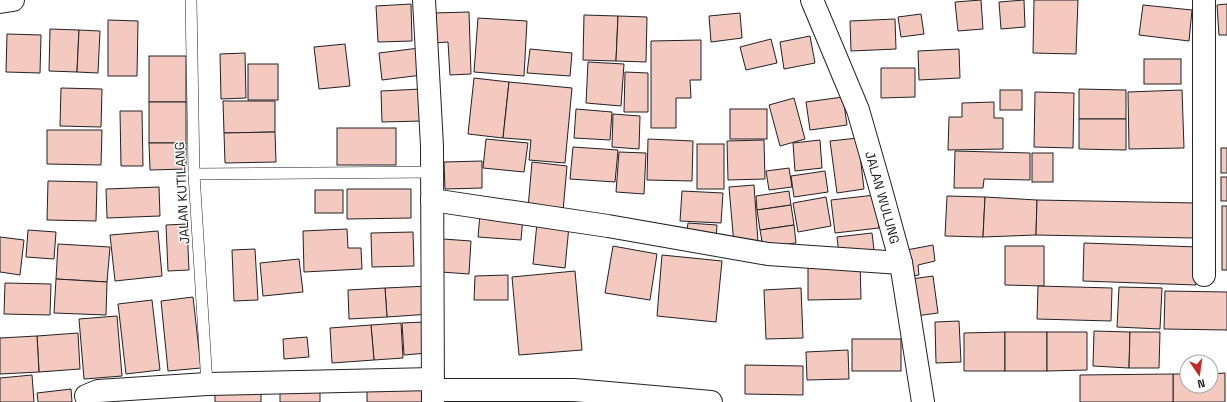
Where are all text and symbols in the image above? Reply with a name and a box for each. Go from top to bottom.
street label: JALAN KUTILANG [171,141,193,245]
street label: JALAN WULUNG [862,149,904,246]
north arrow [1179,354,1219,394]
text: N [1196,376,1206,391]

